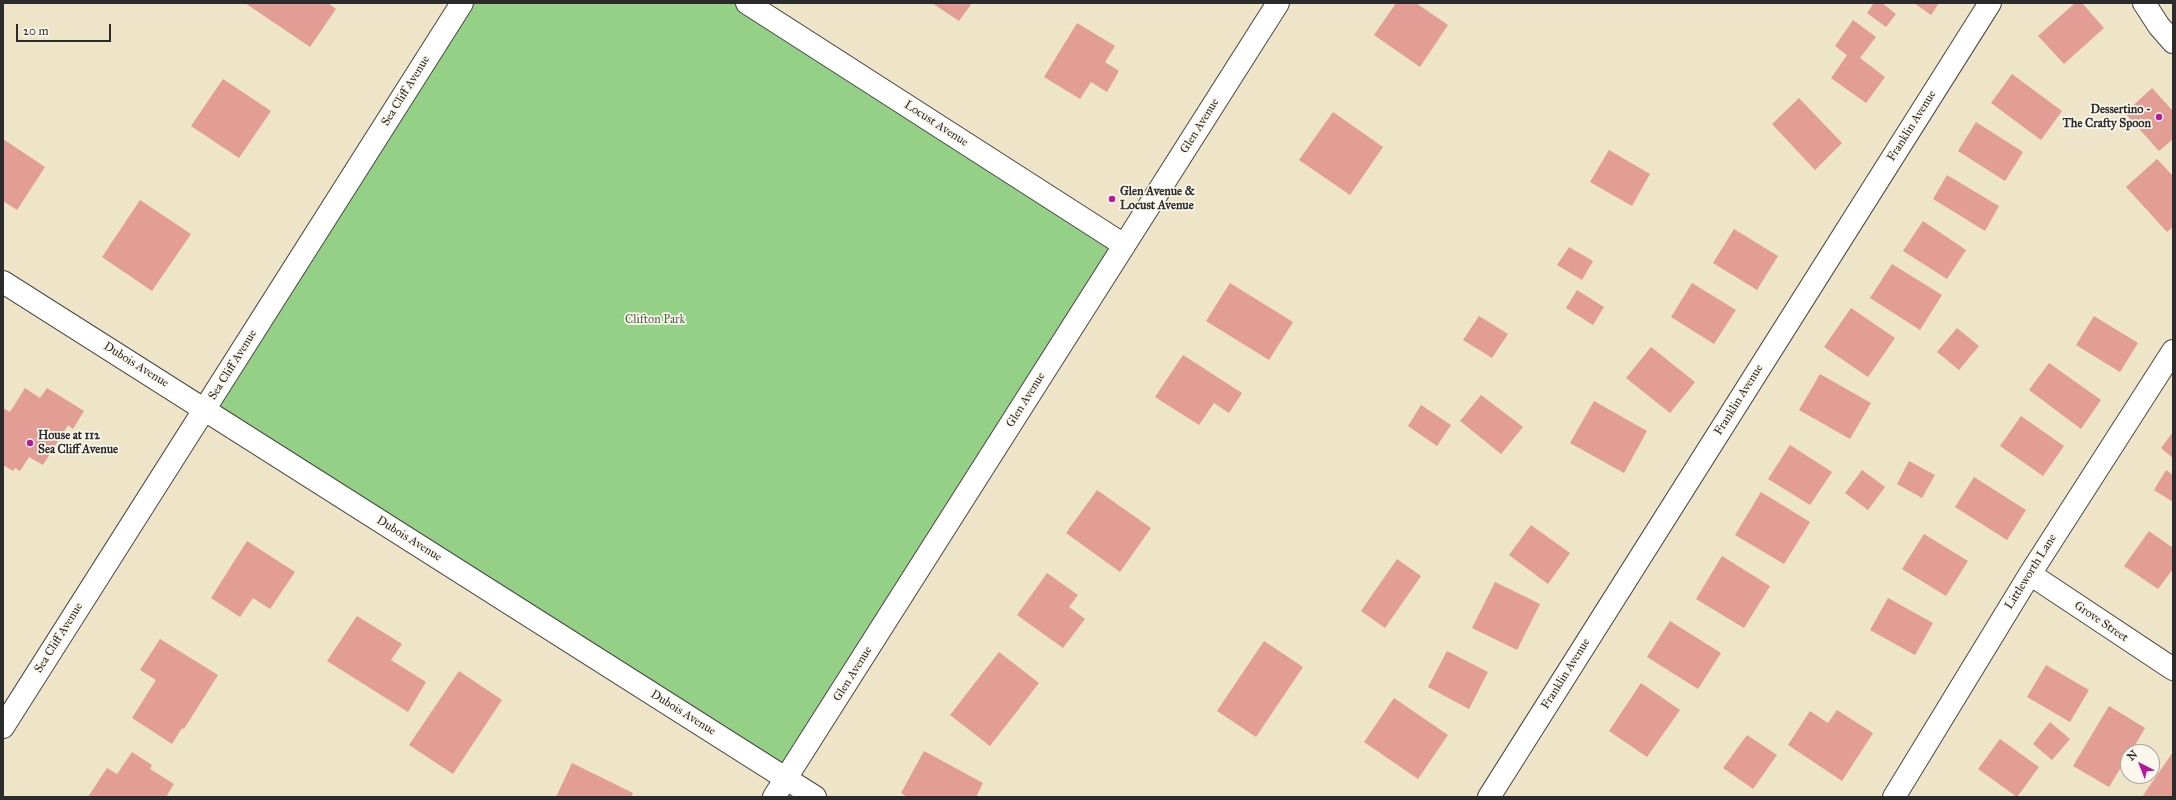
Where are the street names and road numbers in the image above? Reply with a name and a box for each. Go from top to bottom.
street label: Sea Cliff Avenue [379,53,433,129]
street label: Franklin Avenue [1884,88,1940,164]
street label: Glen Avenue [1177,96,1223,156]
street label: Locust Avenue [901,98,971,150]
street label: Sea Cliff Avenue [206,327,260,403]
street label: Dubois Avenue [101,339,171,391]
street label: Franklin Avenue [1711,362,1767,438]
street label: Glen Avenue [1003,370,1049,430]
street label: Dubois Avenue [374,513,444,565]
street label: Littleworth Lane [2002,532,2060,612]
street label: Grove Street [2071,599,2131,645]
street label: Sea Cliff Avenue [32,600,86,676]
street label: Franklin Avenue [1538,636,1594,712]
street label: Glen Avenue [830,644,876,704]
street label: Dubois Avenue [648,687,718,739]

